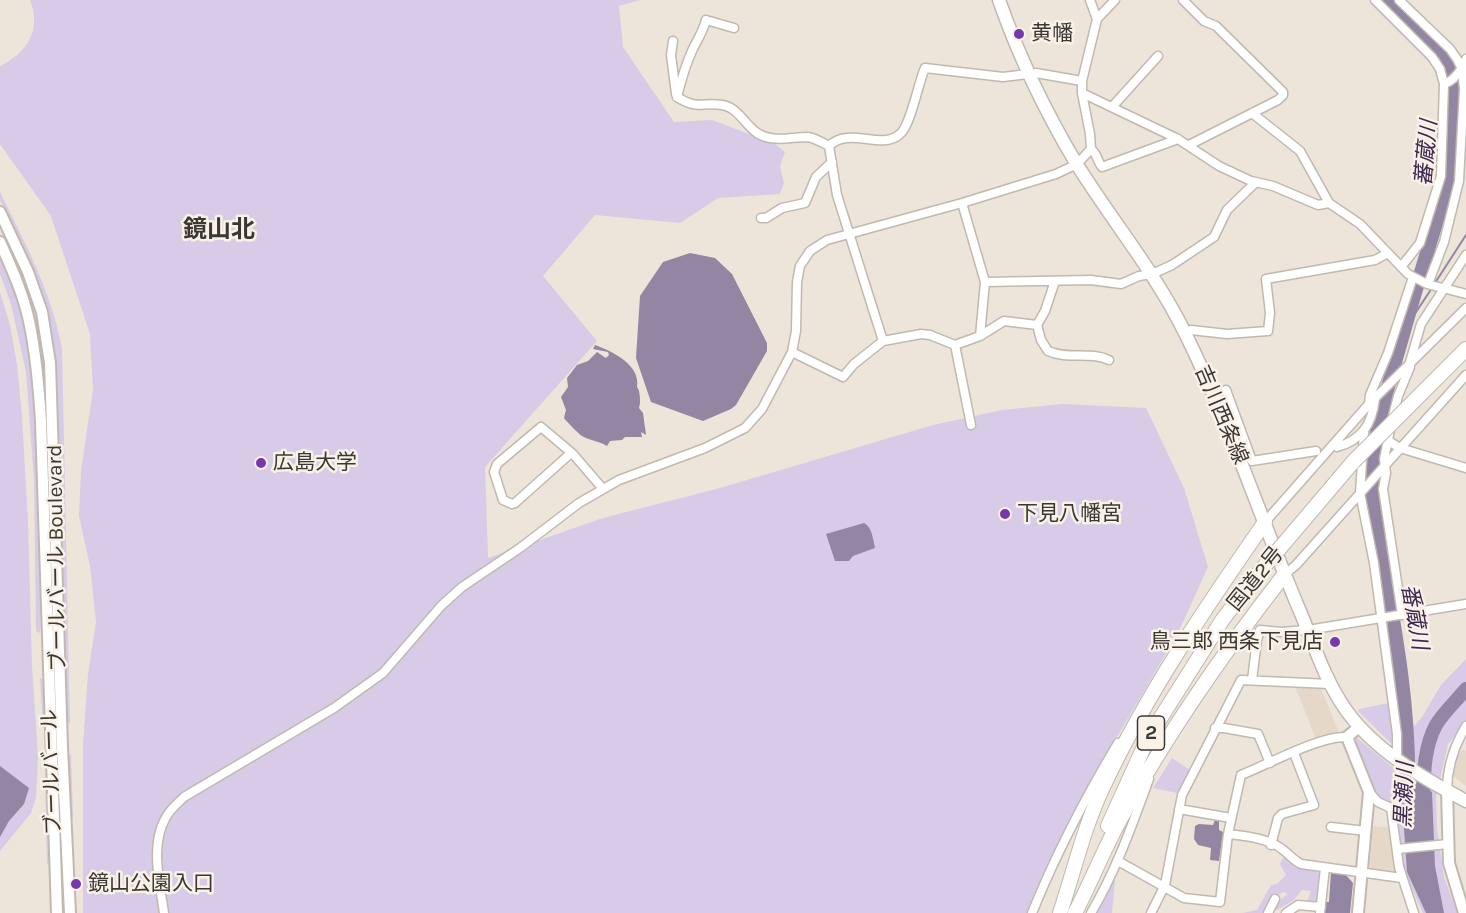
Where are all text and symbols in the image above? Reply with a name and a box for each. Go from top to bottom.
place label: 黄幡 [1031,21,1073,47]
marker: 黄幡 [1012,27,1026,41]
water label: 蕃蔵川 [1411,119,1443,187]
district label: 鏡山北 [183,216,255,244]
street label: 吉川西条線 [1189,362,1253,468]
street label: ブールバール Boulevard [42,444,72,672]
place label: 広島大学 [273,450,357,476]
marker: 広島大学 [254,456,268,470]
place label: 下見八幡宮 [1017,501,1122,527]
marker: 下見八幡宮 [998,507,1012,521]
street label: 国道2号 [1223,542,1289,616]
water label: 番蔵川 [1395,582,1433,652]
place label: 鳥三郎 西条下見店 [1150,629,1323,655]
marker: 鳥三郎 西条下見店 [1328,635,1342,649]
street label: ブールバール [37,709,67,835]
road number: 2 [1138,716,1164,750]
water label: 黒瀬川 [1391,762,1419,828]
place label: 鏡山公園入口 [88,871,214,897]
marker: 鏡山公園入口 [69,877,83,891]

